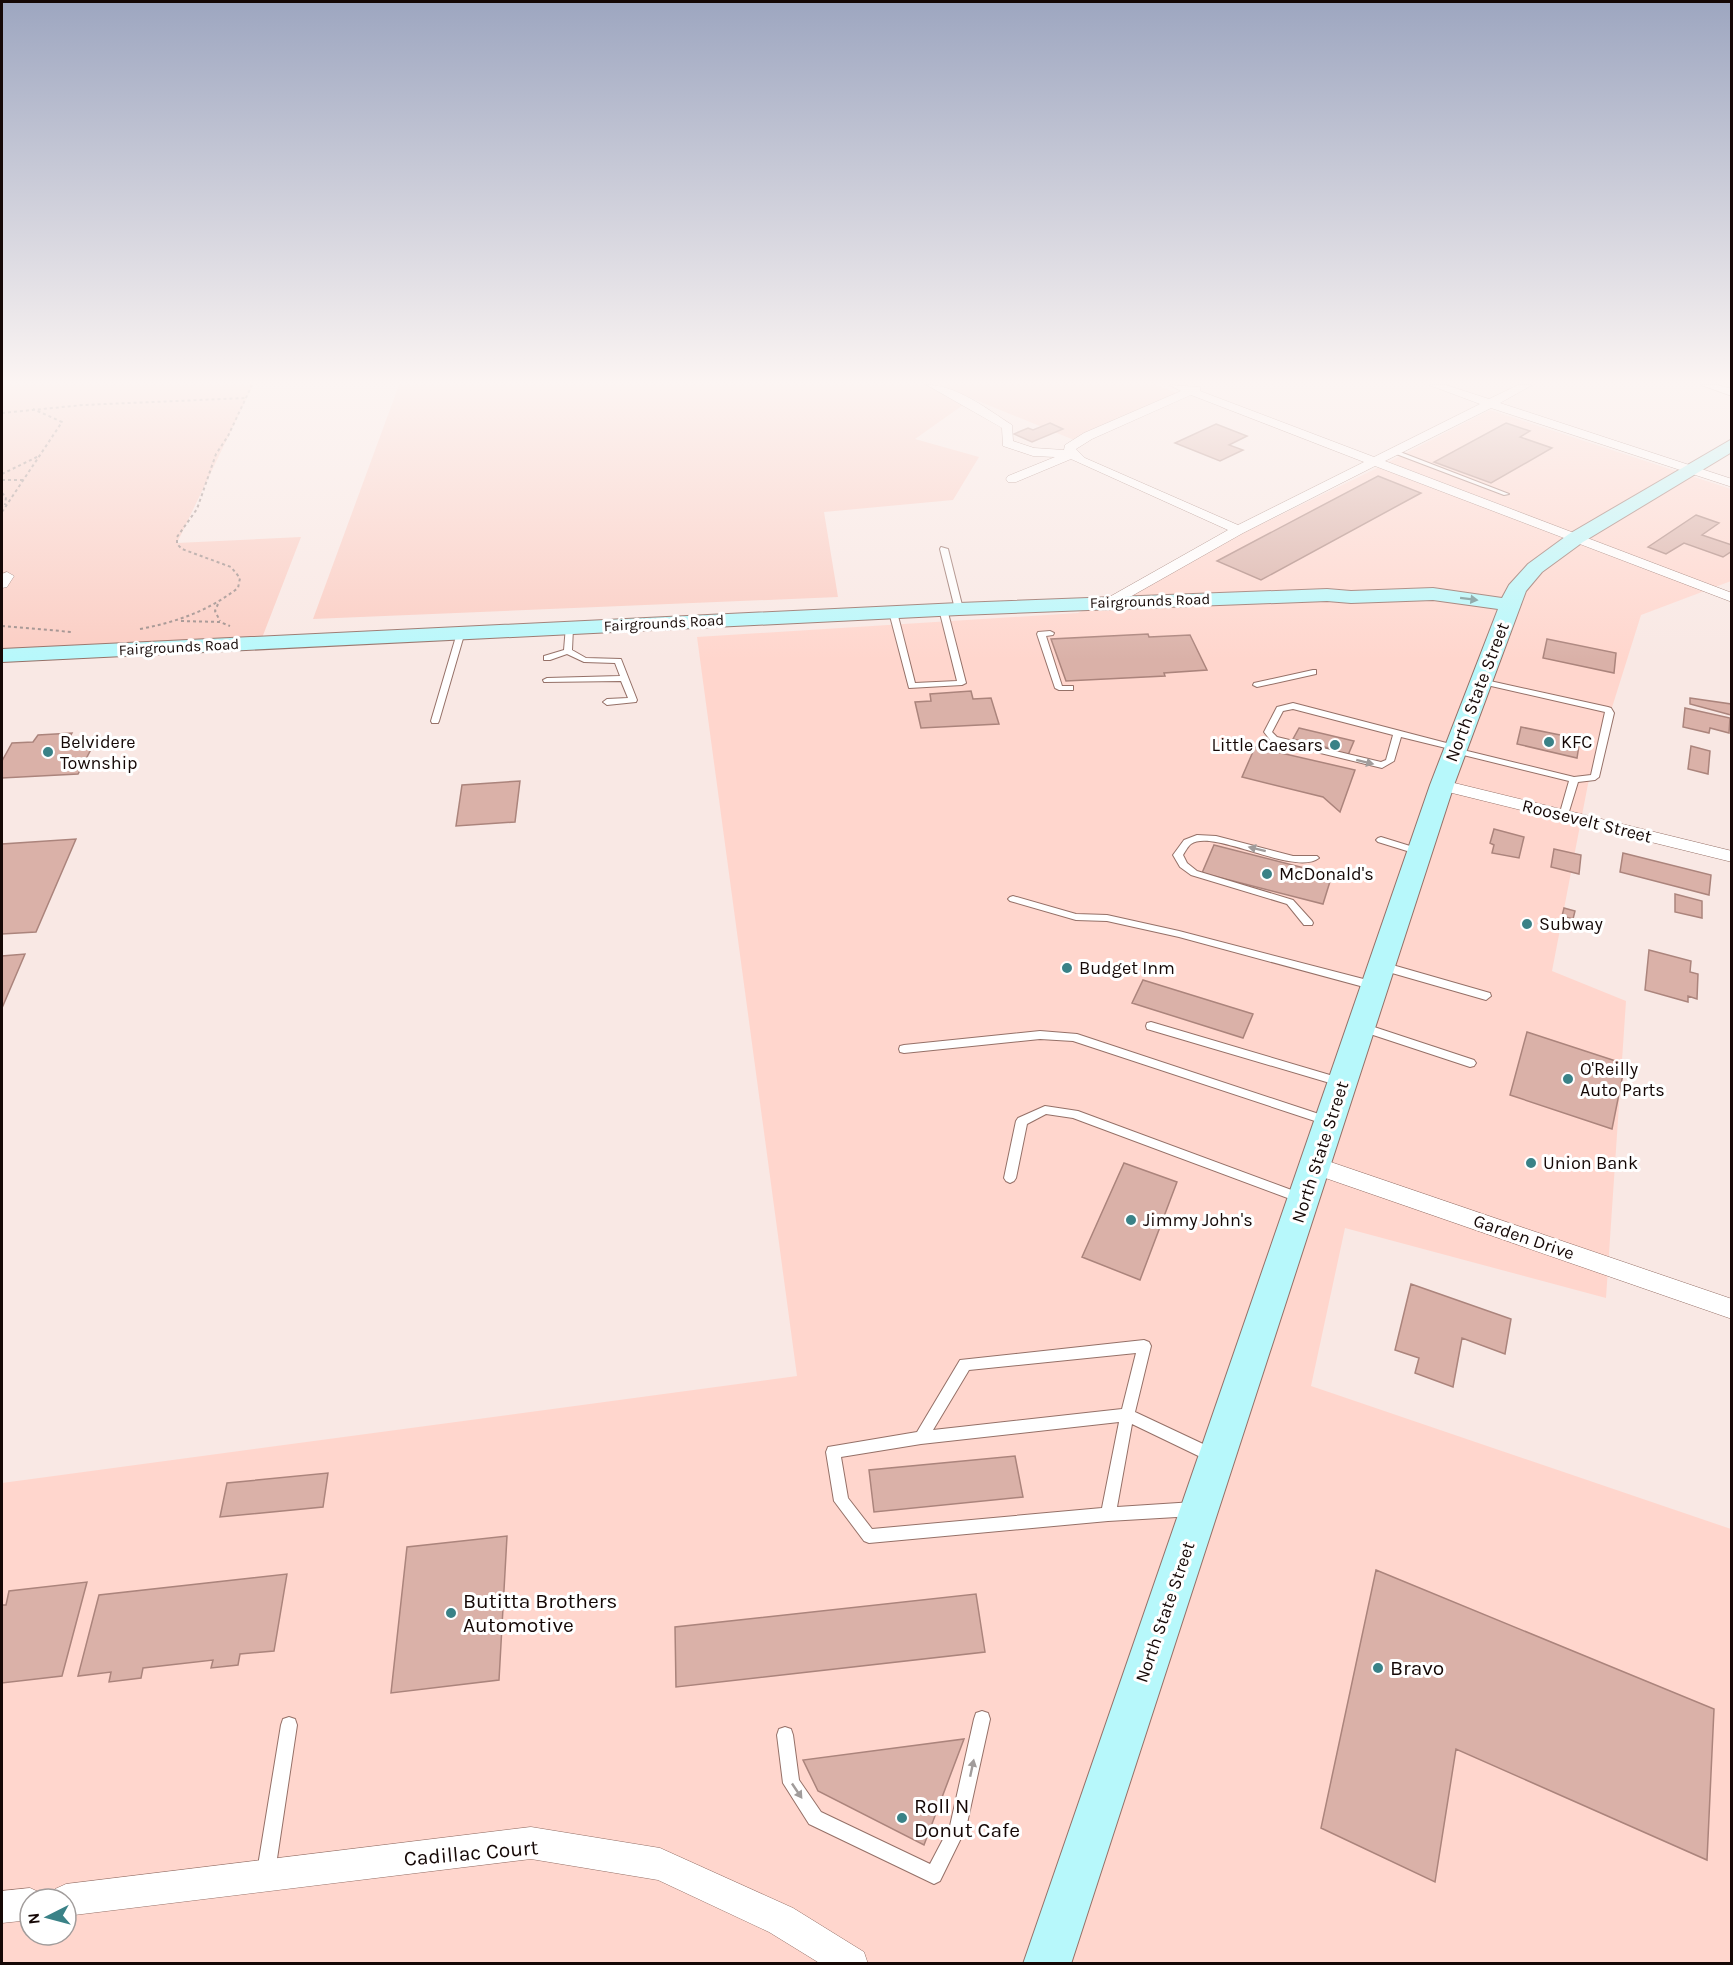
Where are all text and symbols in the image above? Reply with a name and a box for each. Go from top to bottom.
street label: Fairgrounds Road [1089,590,1211,612]
one-way arrow [1459,594,1478,603]
street label: Fairgrounds Road [603,611,725,635]
street label: North State Street [1440,619,1514,765]
street label: Fairgrounds Road [118,635,240,659]
place label: Belvidere Township [60,731,138,774]
place label: KFC [1561,731,1592,753]
place label: Little Caesars [1212,734,1323,756]
marker: KFC [1542,735,1556,749]
marker: Little Caesars [1328,738,1342,752]
marker: Belvidere Township [41,745,55,759]
one-way arrow [1356,758,1374,767]
street label: Roosevelt Street [1520,794,1654,848]
one-way arrow [1247,844,1266,854]
place label: McDonald's [1279,863,1374,885]
marker: McDonald's [1260,867,1274,881]
place label: Subway [1539,913,1603,935]
marker: Subway [1520,917,1534,931]
place label: Budget Inm [1079,957,1175,979]
marker: Budget Inm [1060,961,1074,975]
place label: O'Reilly Auto Parts [1580,1058,1665,1101]
marker: O'Reilly Auto Parts [1561,1072,1575,1086]
street label: North State Street [1287,1078,1353,1226]
place label: Union Bank [1543,1152,1638,1174]
marker: Union Bank [1524,1156,1538,1170]
place label: Jimmy John's [1143,1209,1253,1231]
street label: Garden Drive [1471,1209,1577,1265]
marker: Jimmy John's [1124,1213,1138,1227]
street label: North State Street [1131,1538,1200,1685]
place label: Butitta Brothers Automotive [463,1589,617,1637]
marker: Butitta Brothers Automotive [444,1606,458,1620]
place label: Bravo [1390,1656,1444,1680]
marker: Bravo [1371,1661,1385,1675]
one-way arrow [967,1758,977,1777]
one-way arrow [791,1783,803,1799]
place label: Roll N Donut Cafe [914,1794,1020,1842]
marker: Roll N Donut Cafe [895,1811,909,1825]
street label: Cadillac Court [403,1835,539,1871]
north arrow [18,1887,78,1947]
text: N [24,1912,44,1925]

